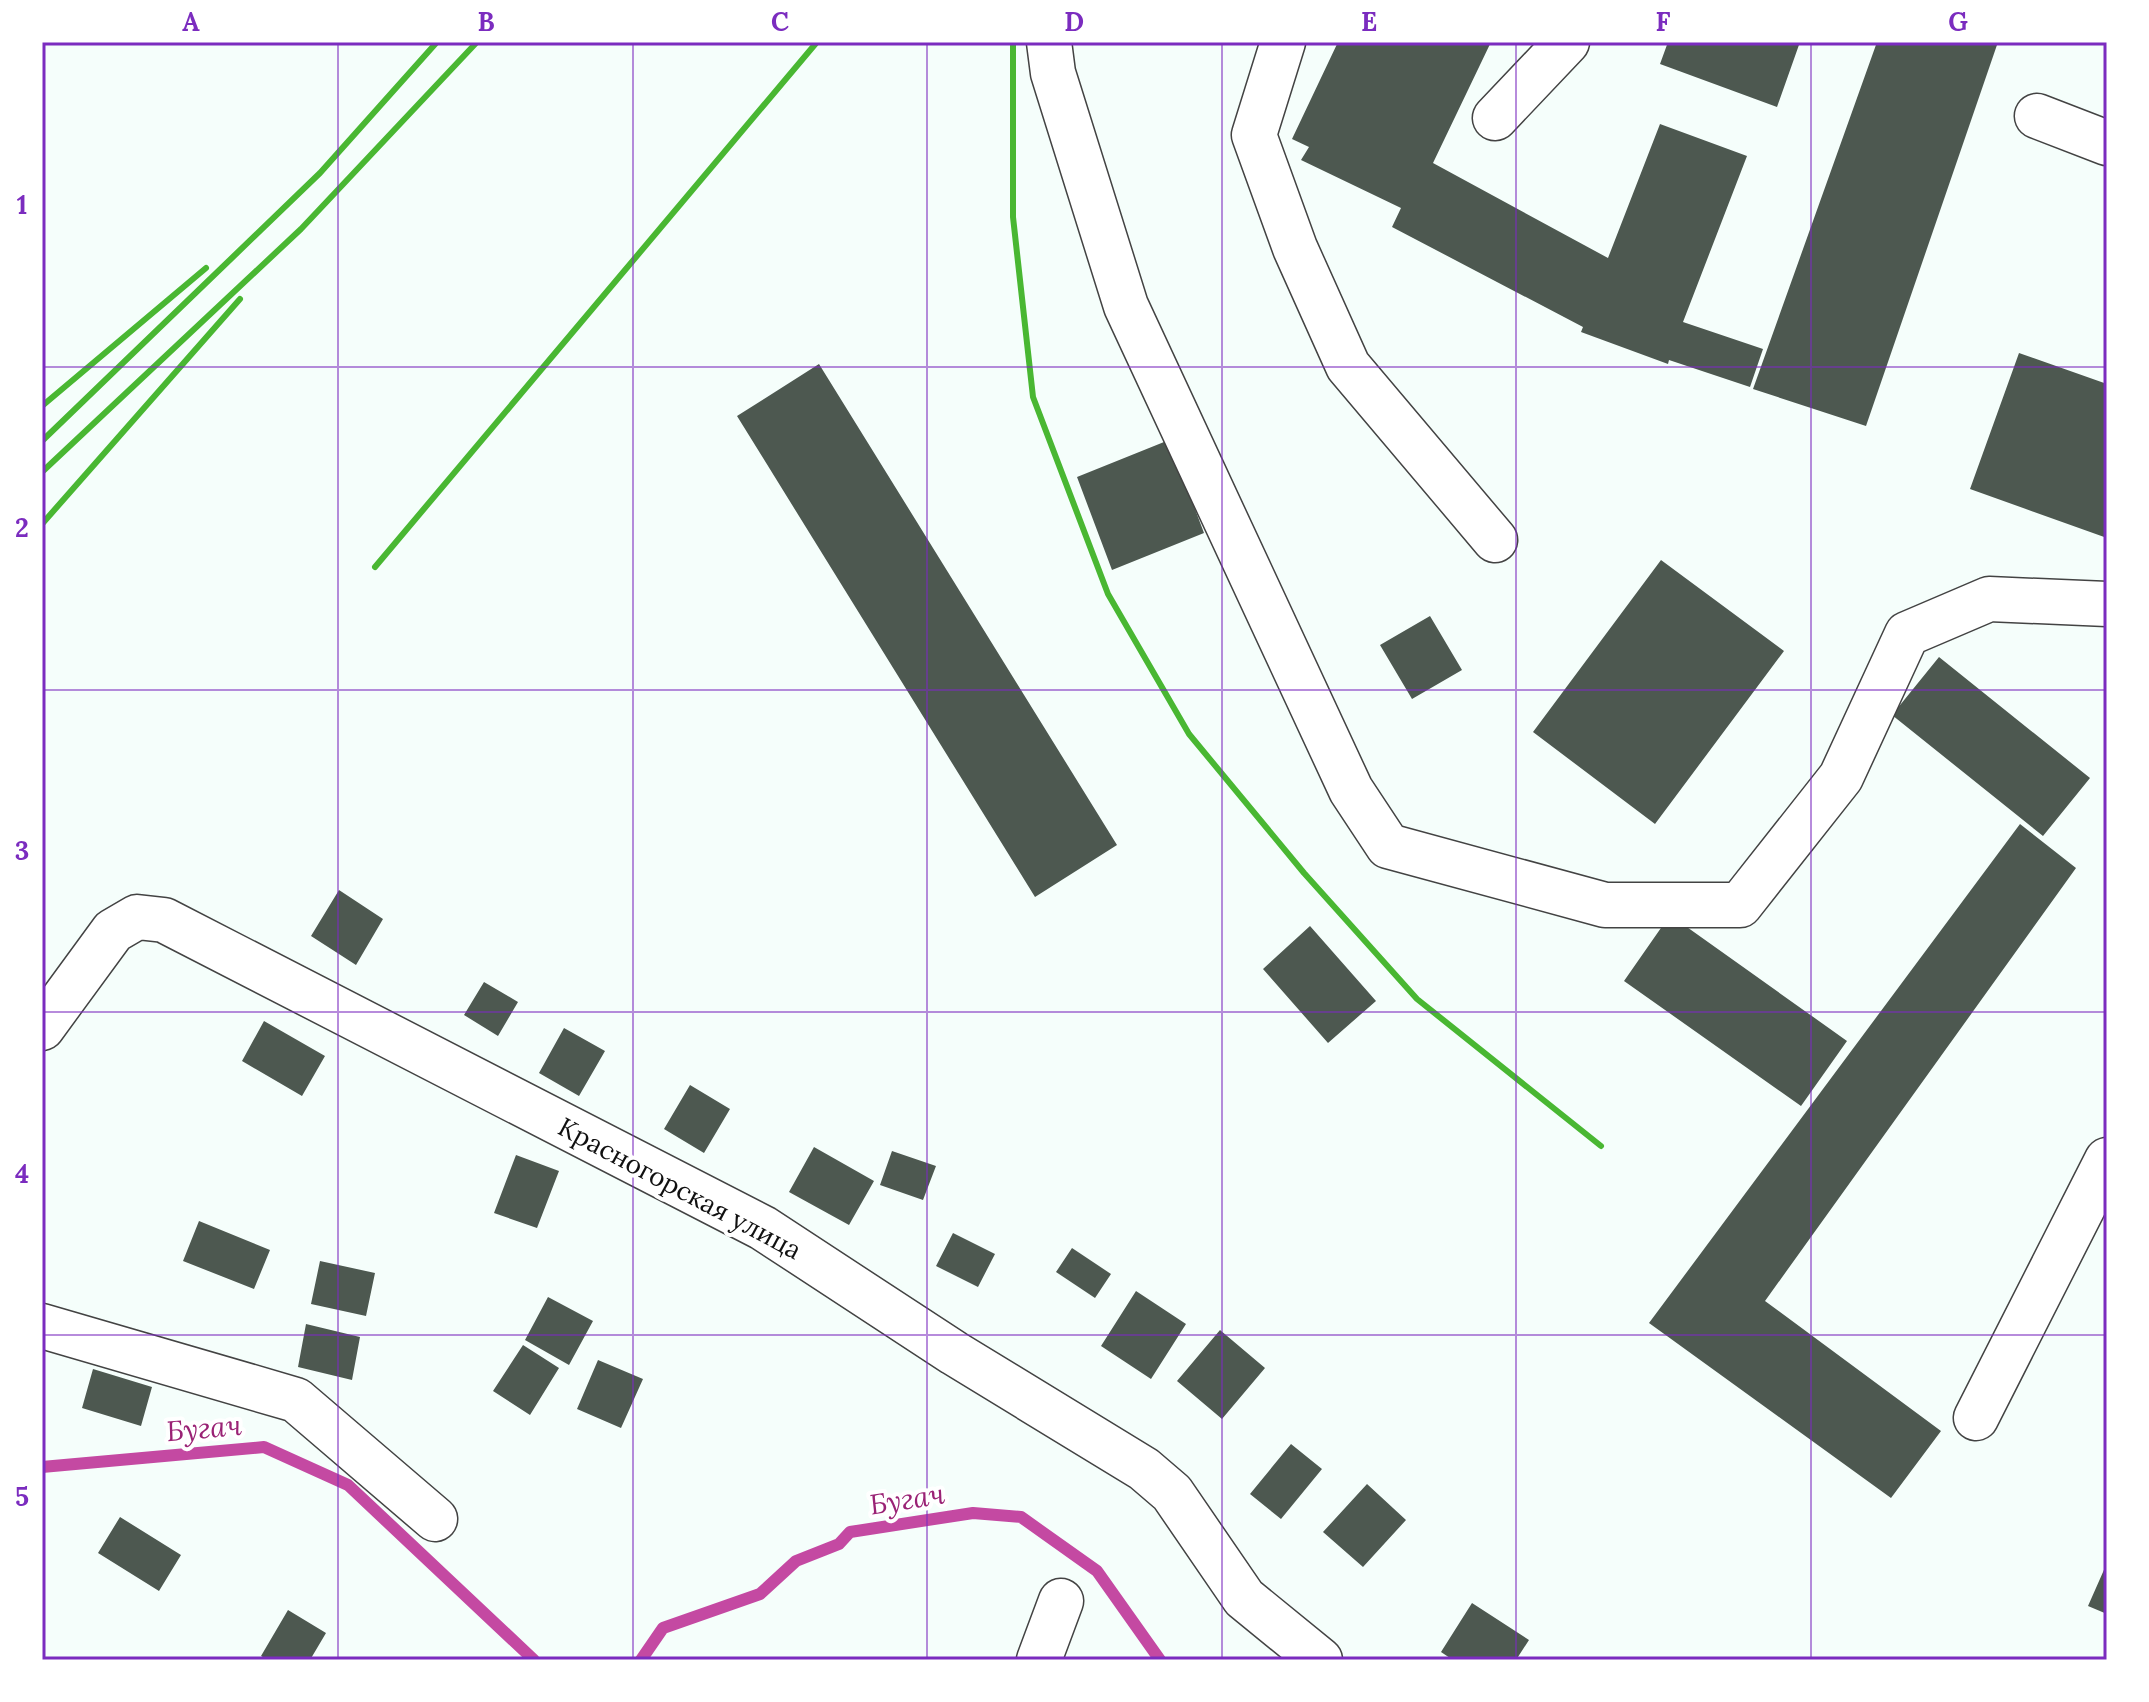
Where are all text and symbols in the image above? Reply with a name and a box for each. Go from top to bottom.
text: A [182,5,200,38]
text: B [477,5,495,38]
text: C [771,5,789,38]
text: D [1064,5,1084,38]
text: E [1361,5,1377,38]
text: F [1656,5,1671,38]
text: G [1948,5,1968,38]
text: 1 [17,188,27,221]
text: 2 [15,511,29,544]
text: 3 [15,834,29,867]
street label: Красногорская улица [553,1110,807,1266]
text: 4 [15,1157,29,1190]
water label: Бугач [165,1407,243,1449]
water label: Бугач [867,1475,947,1523]
text: 5 [15,1480,29,1513]

